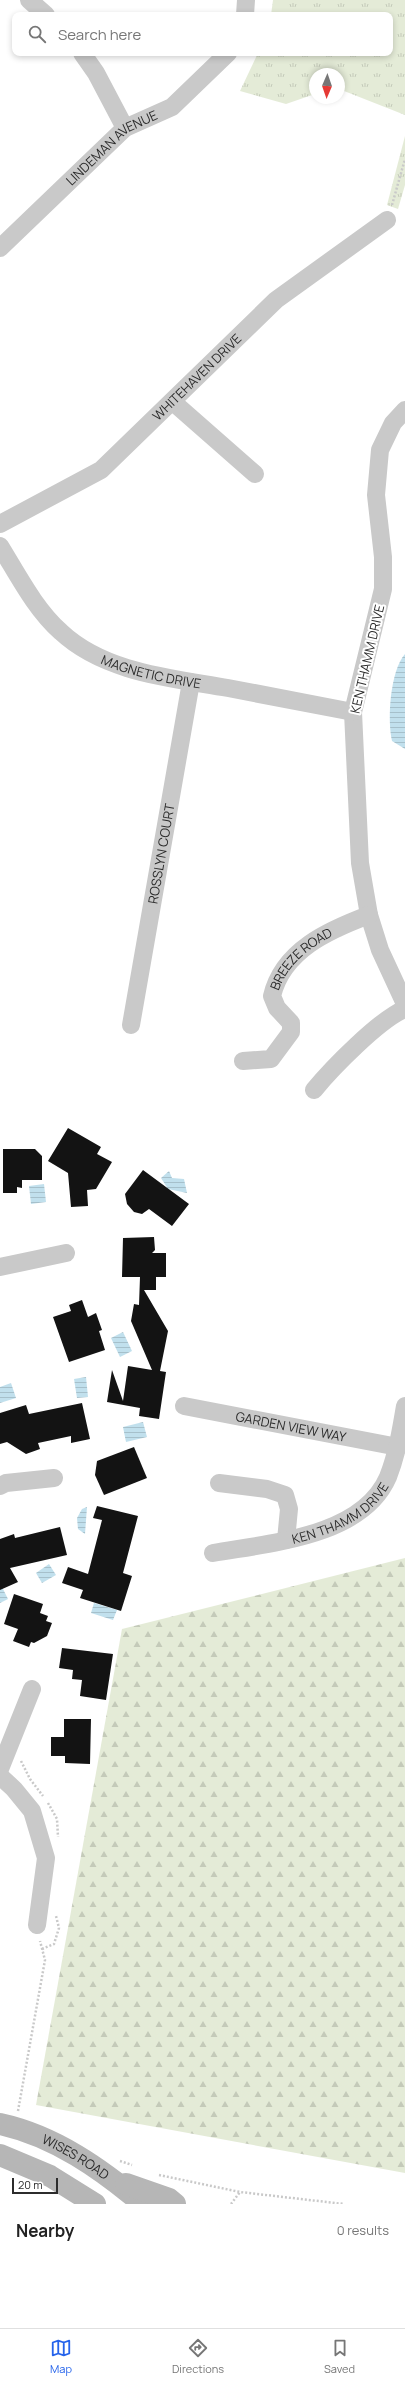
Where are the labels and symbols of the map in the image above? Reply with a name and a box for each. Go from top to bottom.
north arrow [309,68,345,104]
street label: LINDEMAN AVENUE [62,106,160,189]
street label: WHITEHAVEN DRIVE [148,330,245,424]
street label: KEN THAMM DRIVE [346,603,388,715]
street label: MAGNETIC DRIVE [98,650,202,692]
street label: ROSSLYN COURT [143,802,179,905]
street label: BREEZE ROAD [265,923,335,992]
street label: GARDEN VIEW WAY [234,1407,349,1446]
street label: KEN THAMM DRIVE [290,1479,393,1548]
street label: WISES ROAD [39,2130,113,2184]
scale bar [12,2176,58,2195]

